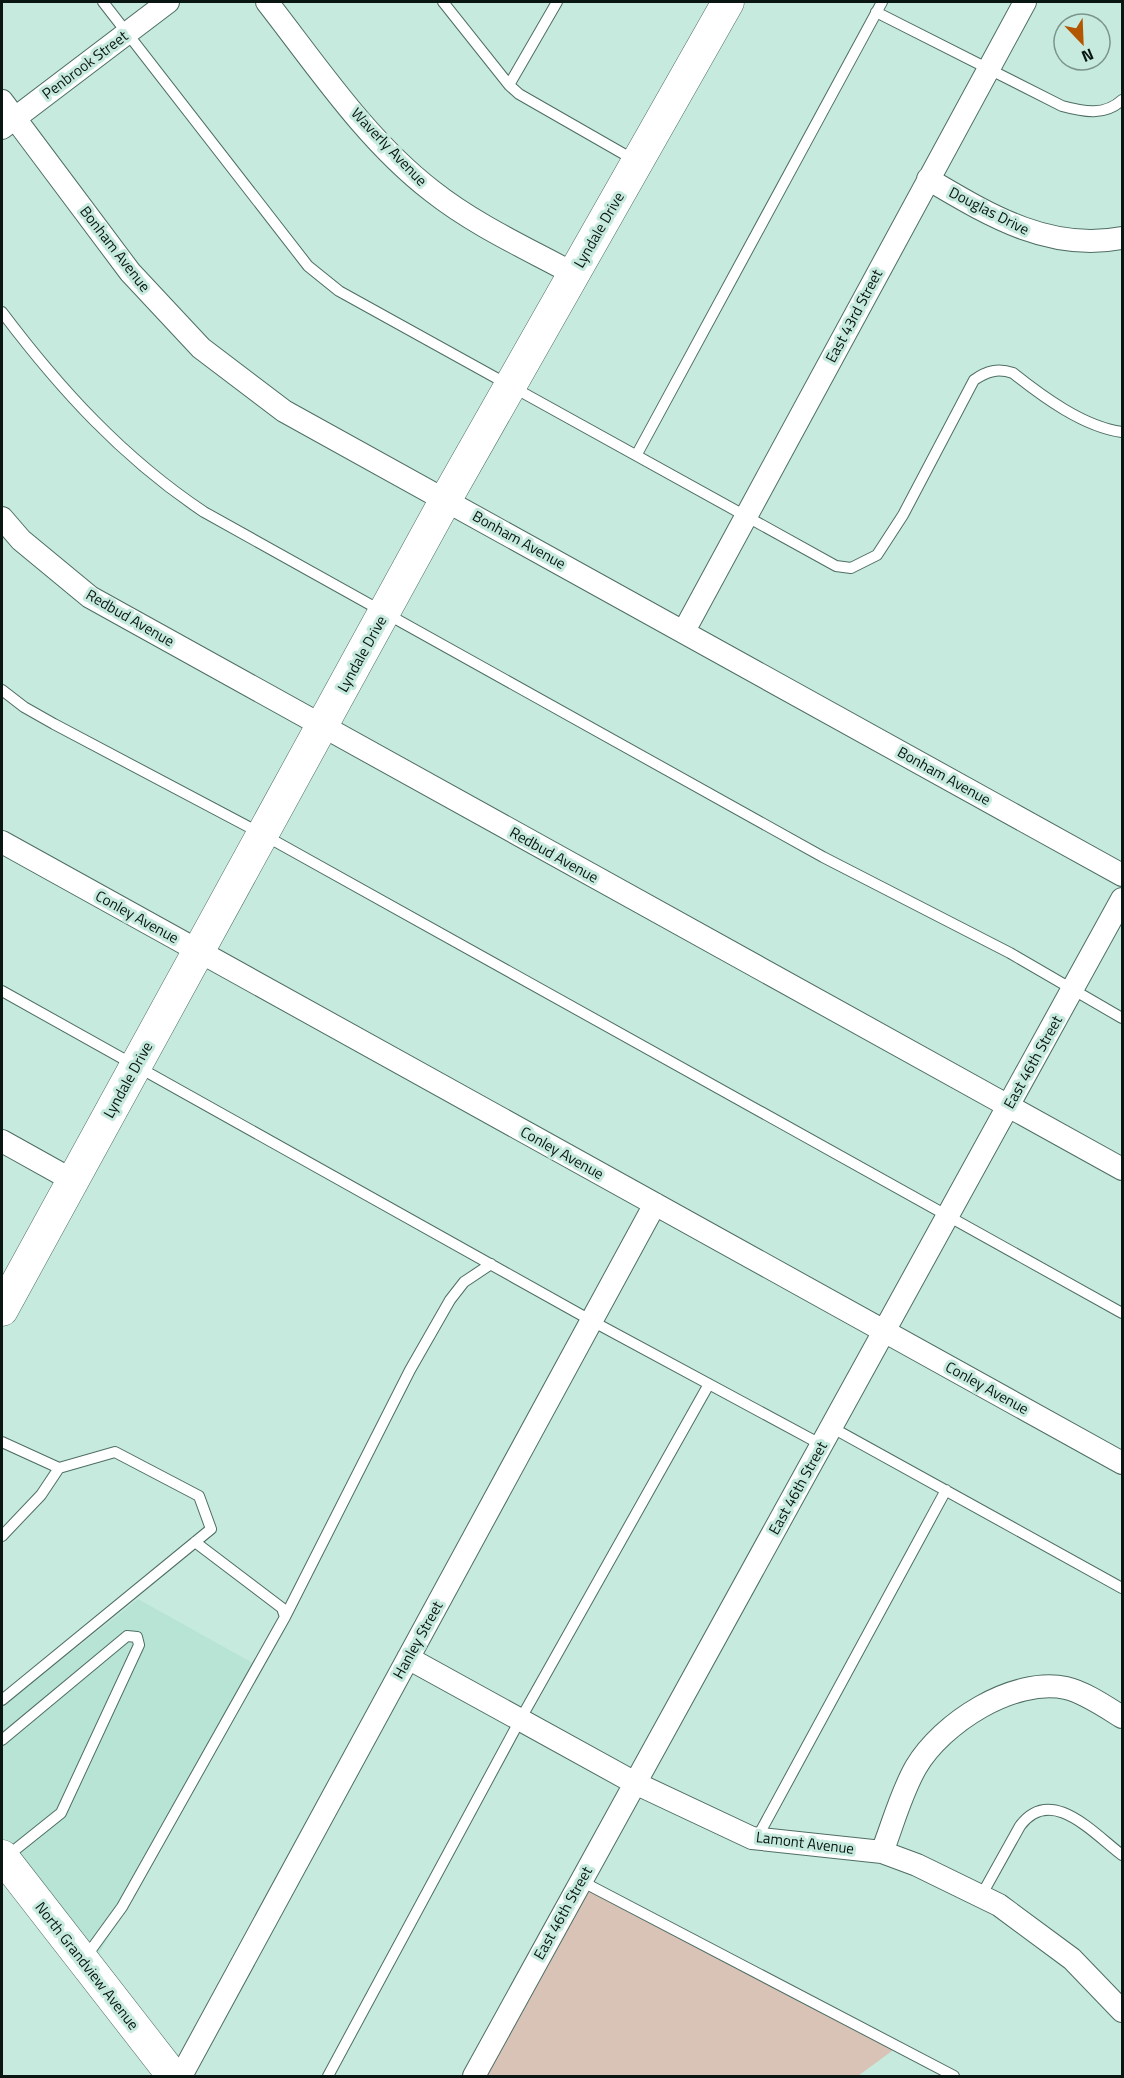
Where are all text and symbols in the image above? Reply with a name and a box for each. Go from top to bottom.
north arrow [1052,12,1112,72]
street label: Penbrook Street [37,24,133,105]
text: N [1078,43,1098,69]
street label: Waverly Avenue [346,102,433,191]
street label: Douglas Drive [945,180,1033,241]
street label: Lyndale Drive [568,187,630,272]
street label: Bonham Avenue [74,201,156,297]
street label: East 43rd Street [819,264,888,367]
street label: Bonham Avenue [468,504,570,575]
street label: Redbud Avenue [82,583,179,652]
street label: Lyndale Drive [331,611,392,696]
street label: Bonham Avenue [893,740,995,811]
street label: Redbud Avenue [506,821,603,889]
street label: Conley Avenue [91,884,183,949]
street label: East 46th Street [997,1010,1068,1113]
street label: Lyndale Drive [97,1037,158,1122]
street label: Conley Avenue [516,1120,608,1185]
street label: Conley Avenue [941,1355,1033,1420]
street label: East 46th Street [762,1436,833,1539]
street label: Hanley Street [387,1596,449,1683]
street label: Lamont Avenue [755,1825,855,1860]
street label: East 46th Street [527,1861,598,1964]
street label: North Grandview Avenue [30,1897,145,2035]

